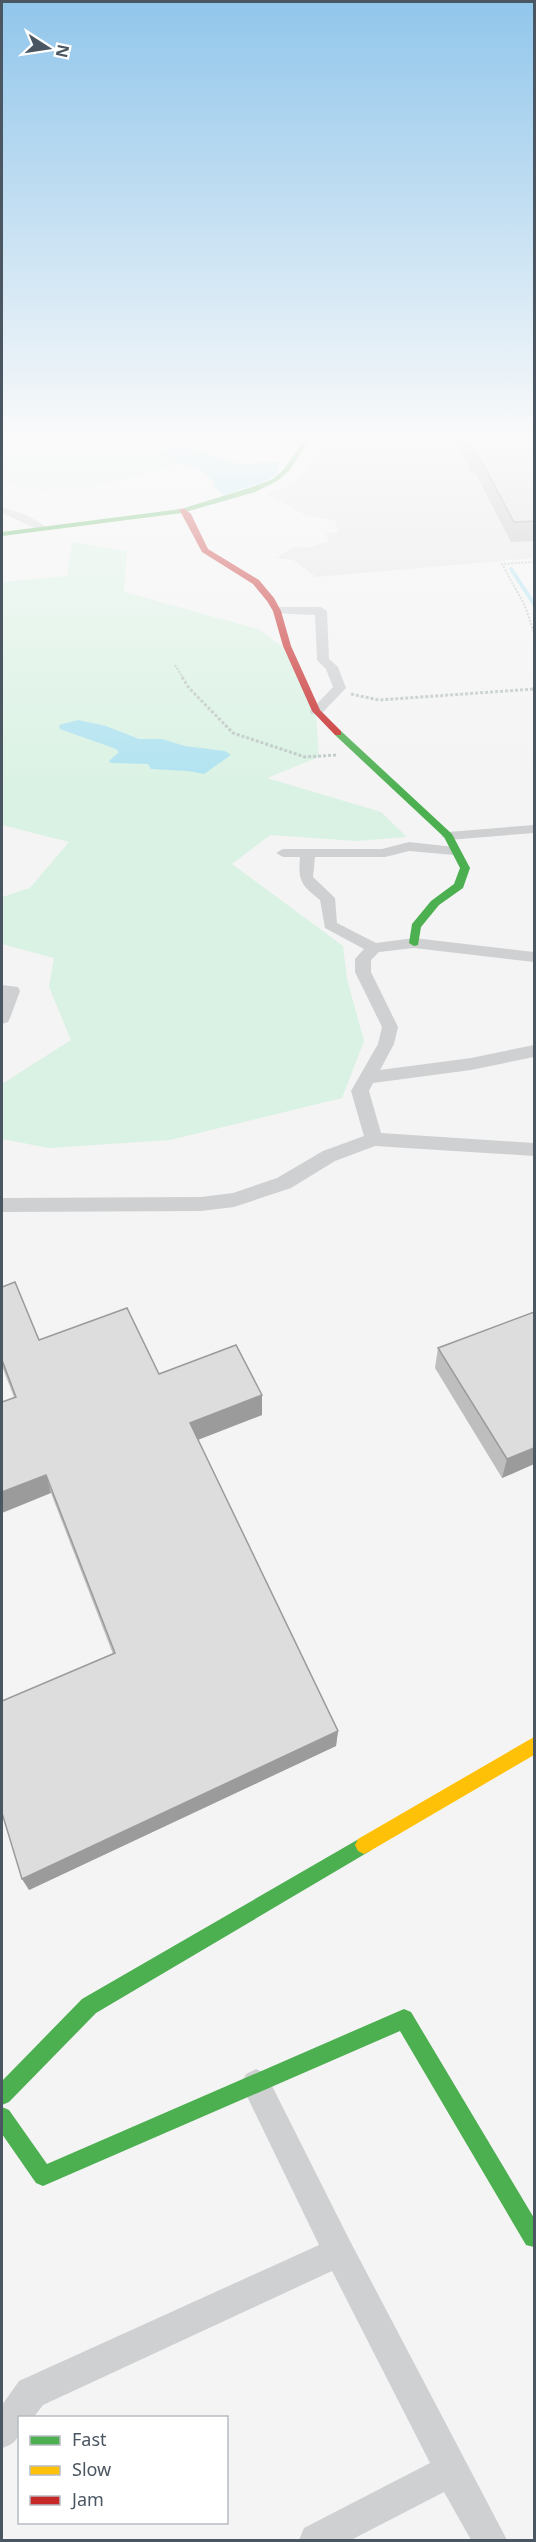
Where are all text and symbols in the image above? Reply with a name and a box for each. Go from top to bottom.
north arrow [18,18,78,78]
text: N [51,42,75,60]
legend [18,2416,228,2524]
text: Fast [72,2427,107,2451]
text: Slow [72,2457,111,2481]
text: Jam [70,2487,104,2511]

